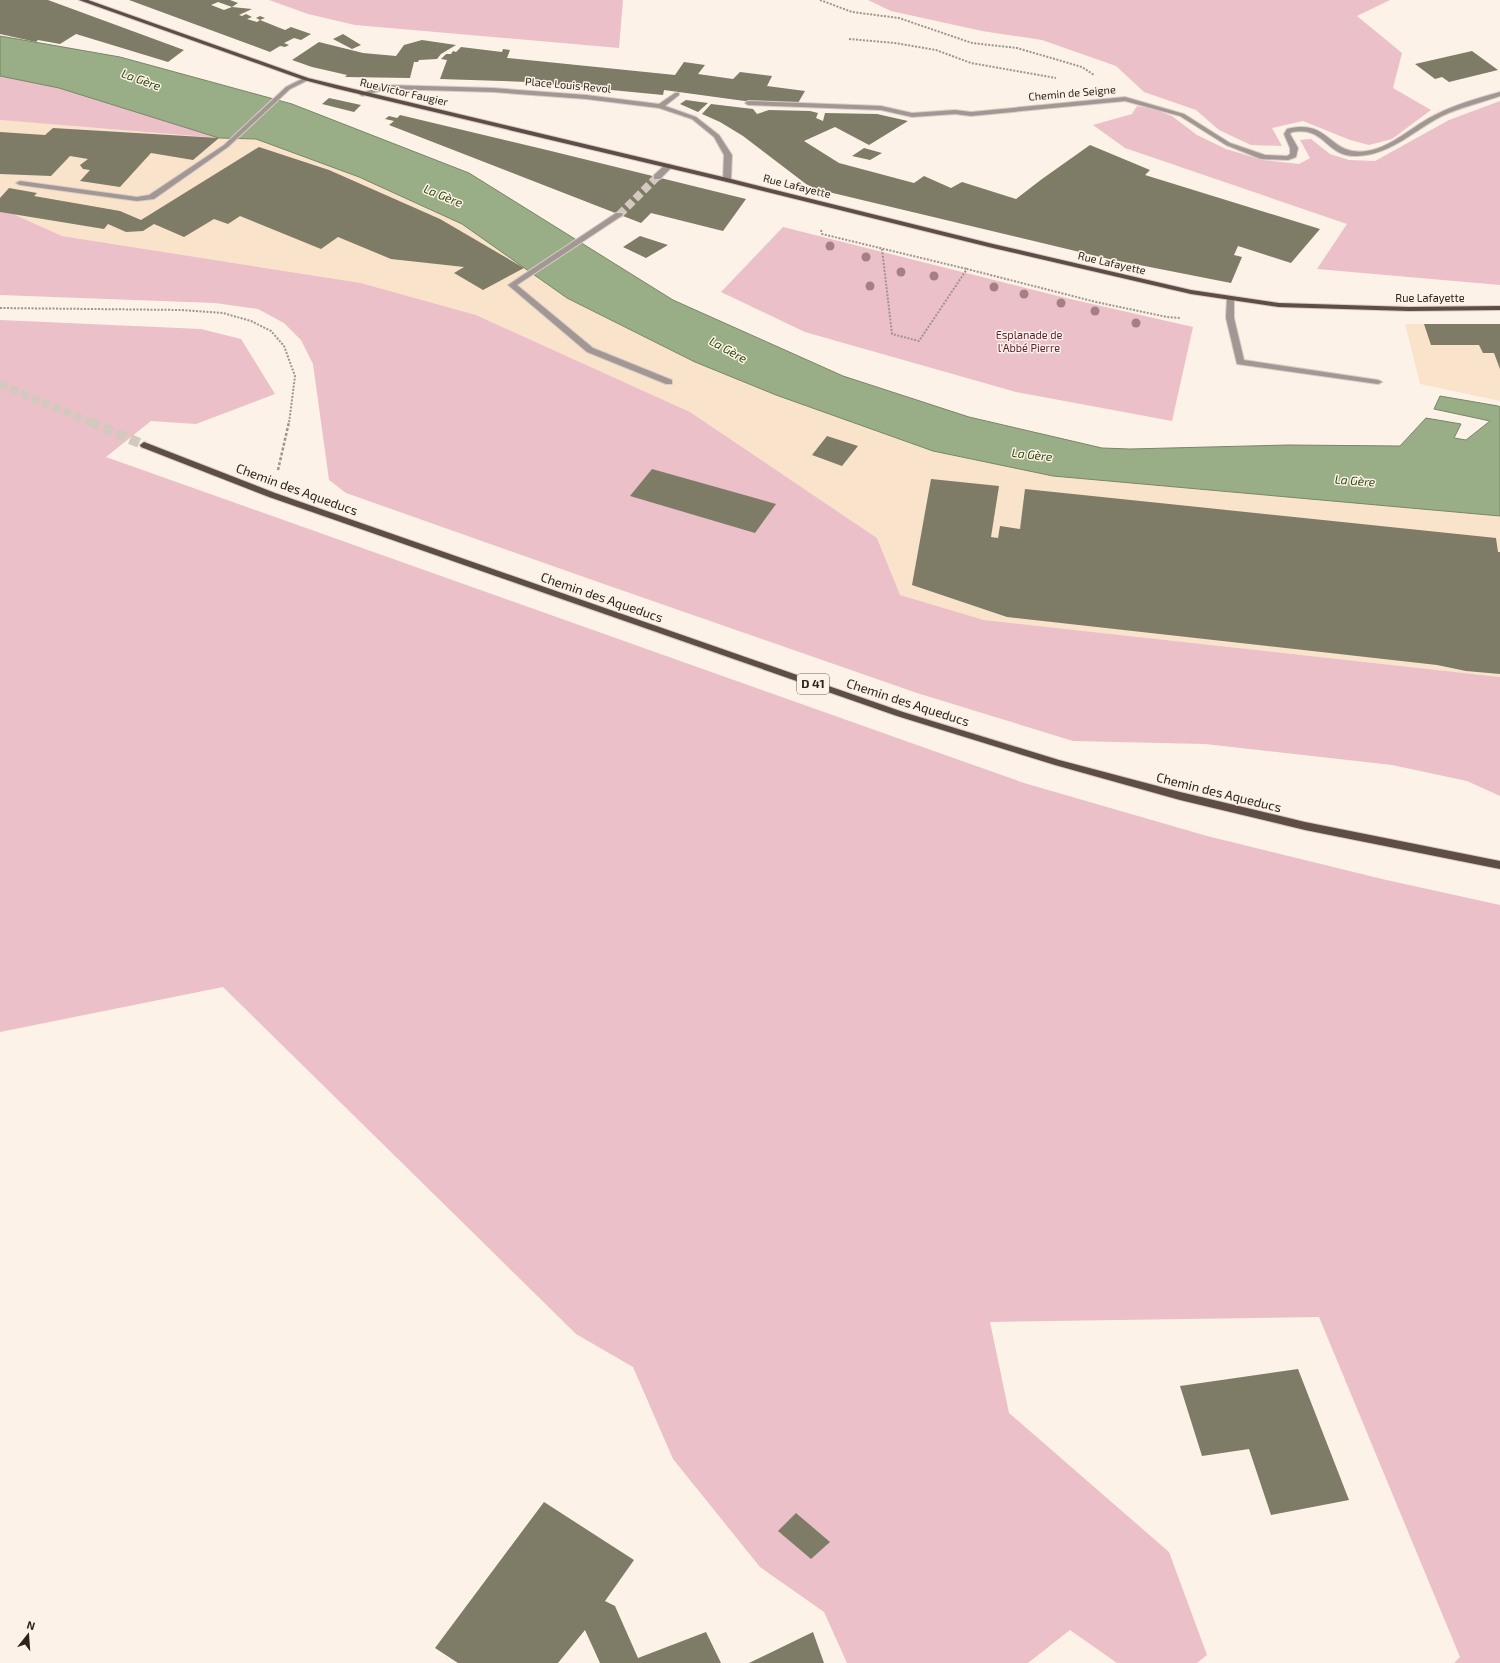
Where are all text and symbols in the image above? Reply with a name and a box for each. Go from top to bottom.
water label: La Gère [120,66,163,93]
street label: Place Louis Revol [525,74,612,95]
street label: Rue Victor Faugier [359,75,450,108]
street label: Chemin de Seigne [1028,82,1116,103]
street label: Rue Lafayette [762,171,832,200]
water label: La Gère [422,181,465,209]
street label: Rue Lafayette [1077,248,1147,277]
street label: Rue Lafayette [1395,291,1465,304]
park label: Esplanade de l'Abbé Pierre [996,328,1062,354]
water label: La Gère [707,333,750,365]
water label: La Gère [1011,445,1054,463]
street label: Chemin des Aqueducs [234,460,360,518]
water label: La Gère [1334,472,1376,488]
street label: Chemin des Aqueducs [539,569,665,625]
road number: D 41 [797,674,829,694]
street label: Chemin des Aqueducs [844,675,972,729]
street label: Chemin des Aqueducs [1155,769,1283,815]
north arrow [8,1615,48,1655]
text: N [25,1618,37,1632]

